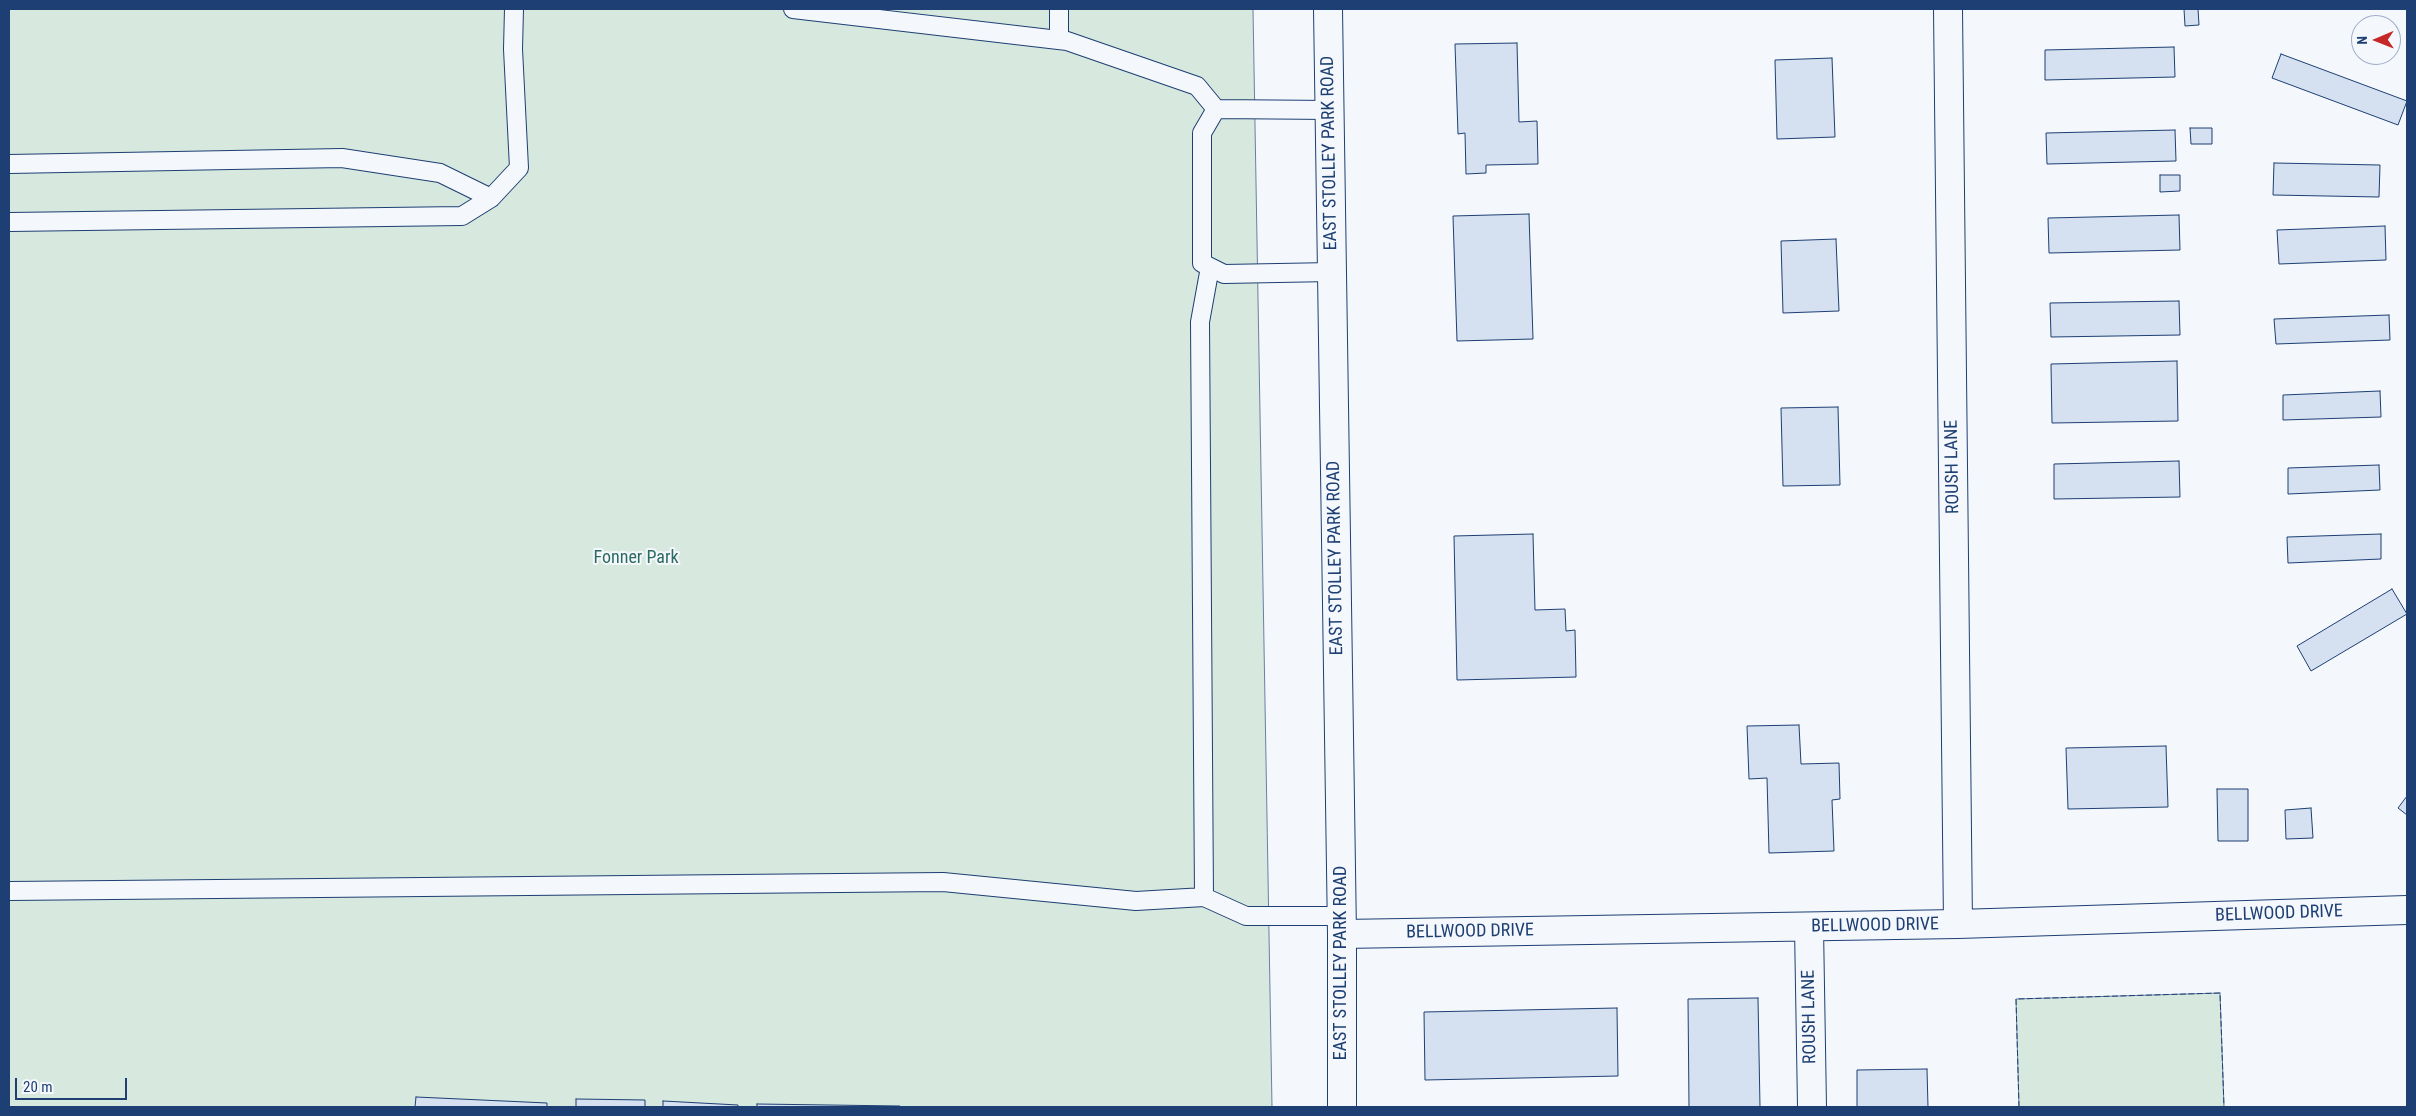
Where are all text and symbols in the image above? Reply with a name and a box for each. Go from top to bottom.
north arrow [2351,15,2401,65]
text: N [2354,36,2370,45]
street label: EAST STOLLEY PARK ROAD [1318,56,1342,250]
street label: ROUSH LANE [1941,420,1965,514]
street label: EAST STOLLEY PARK ROAD [1324,461,1348,655]
park label: Fonner Park [593,547,679,569]
street label: EAST STOLLEY PARK ROAD [1330,866,1352,1060]
street label: BELLWOOD DRIVE [2215,901,2343,927]
street label: BELLWOOD DRIVE [1811,914,1939,938]
street label: BELLWOOD DRIVE [1406,920,1534,944]
street label: ROUSH LANE [1798,970,1822,1064]
scale bar [18,1068,130,1100]
text: 20 m [23,1078,53,1096]

